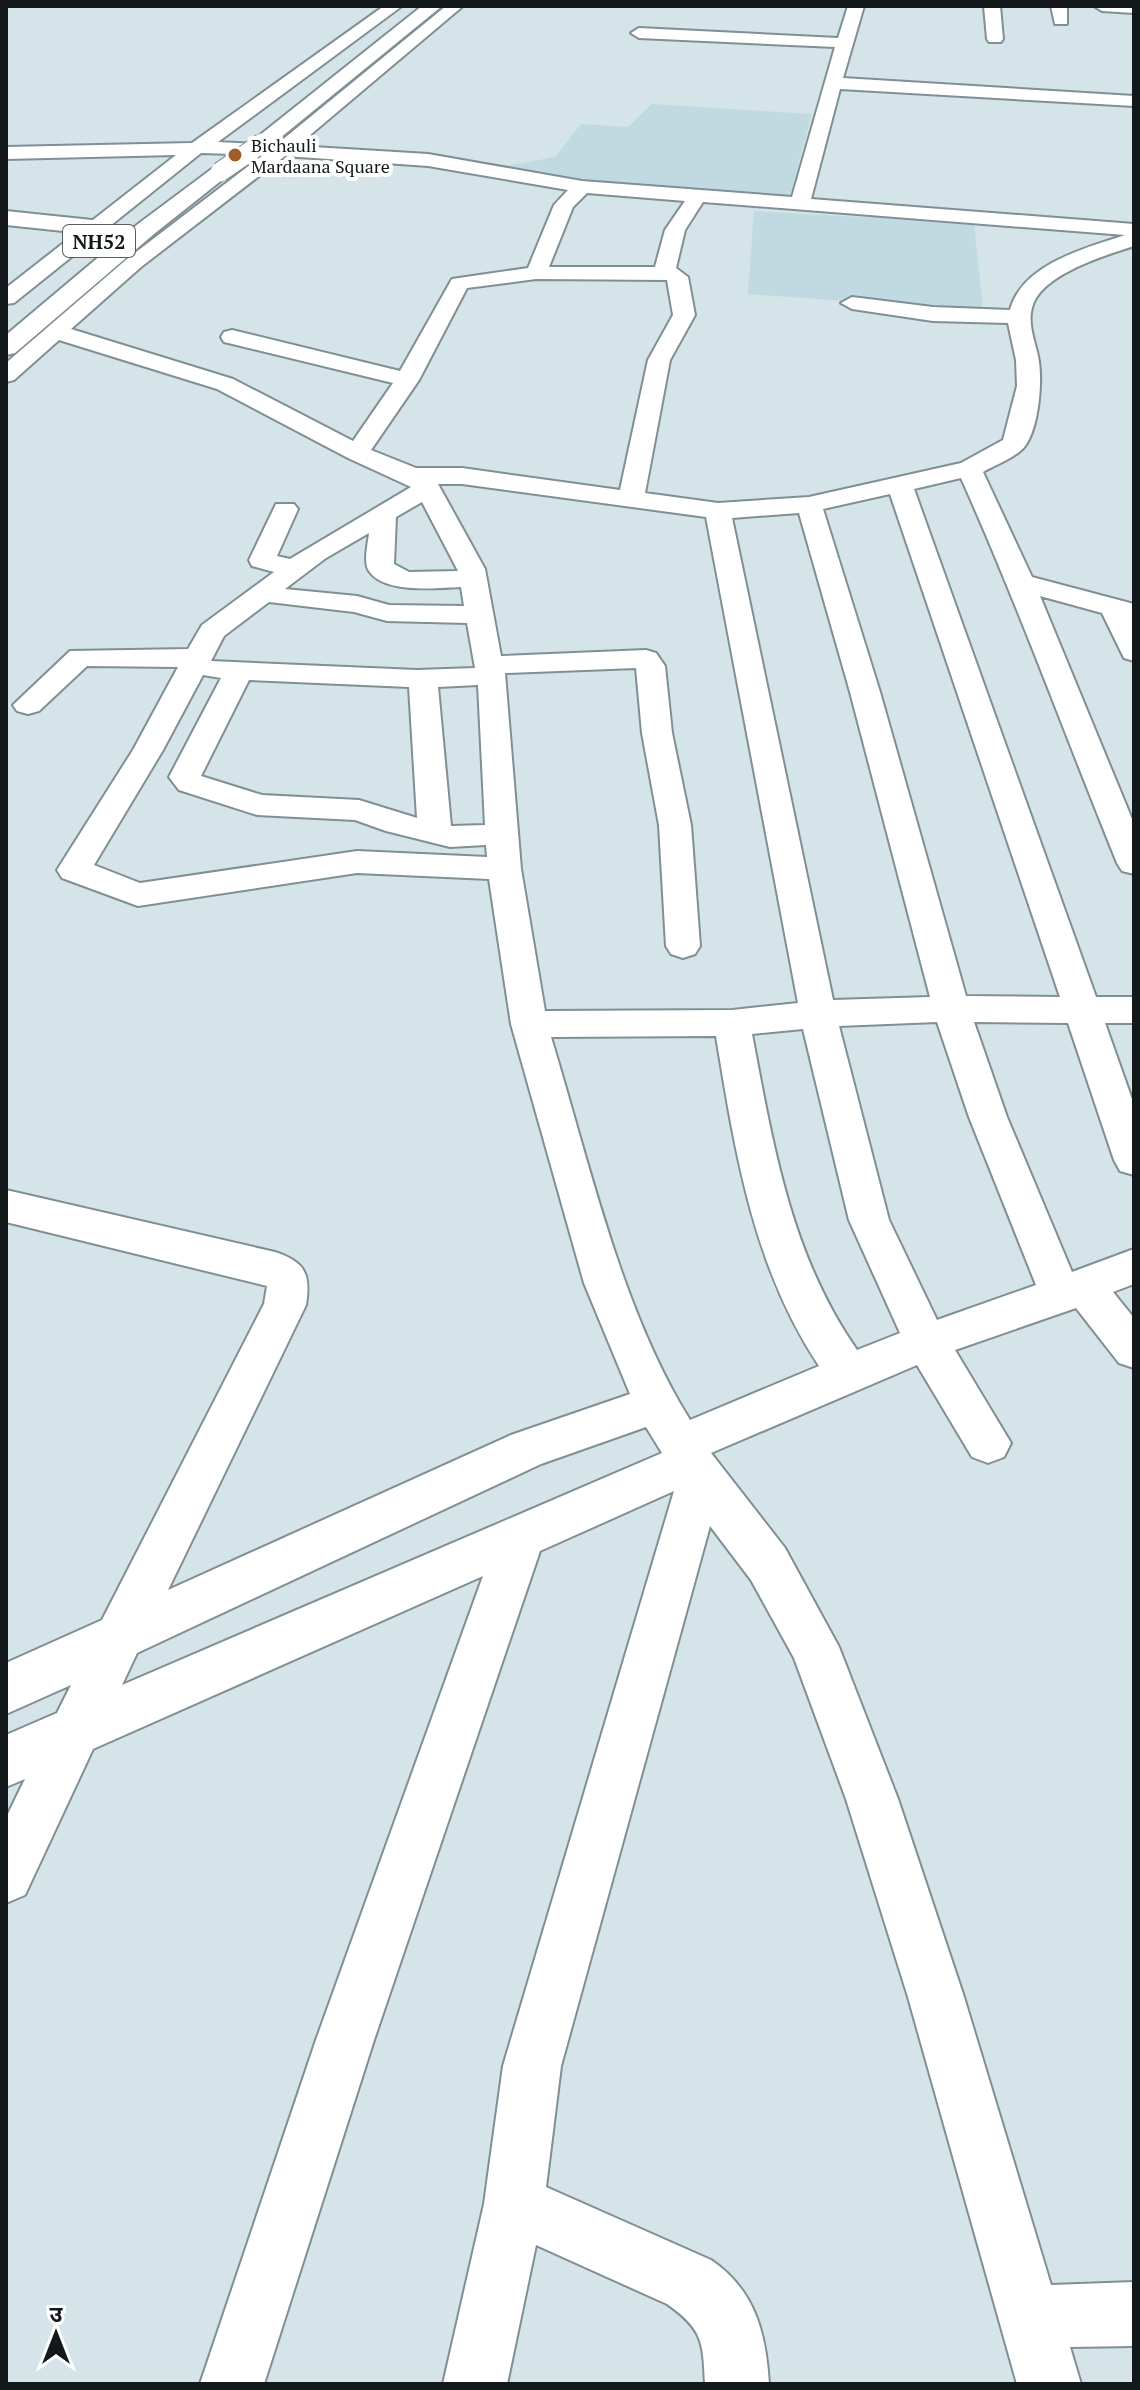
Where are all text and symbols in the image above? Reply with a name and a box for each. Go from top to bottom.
place label: Bichauli Mardaana Square [251,133,390,178]
marker: Bichauli Mardaana Square [226,146,244,164]
road number: NH52 [63,225,135,257]
north arrow [16,2294,96,2374]
text: उ [50,2299,64,2328]

